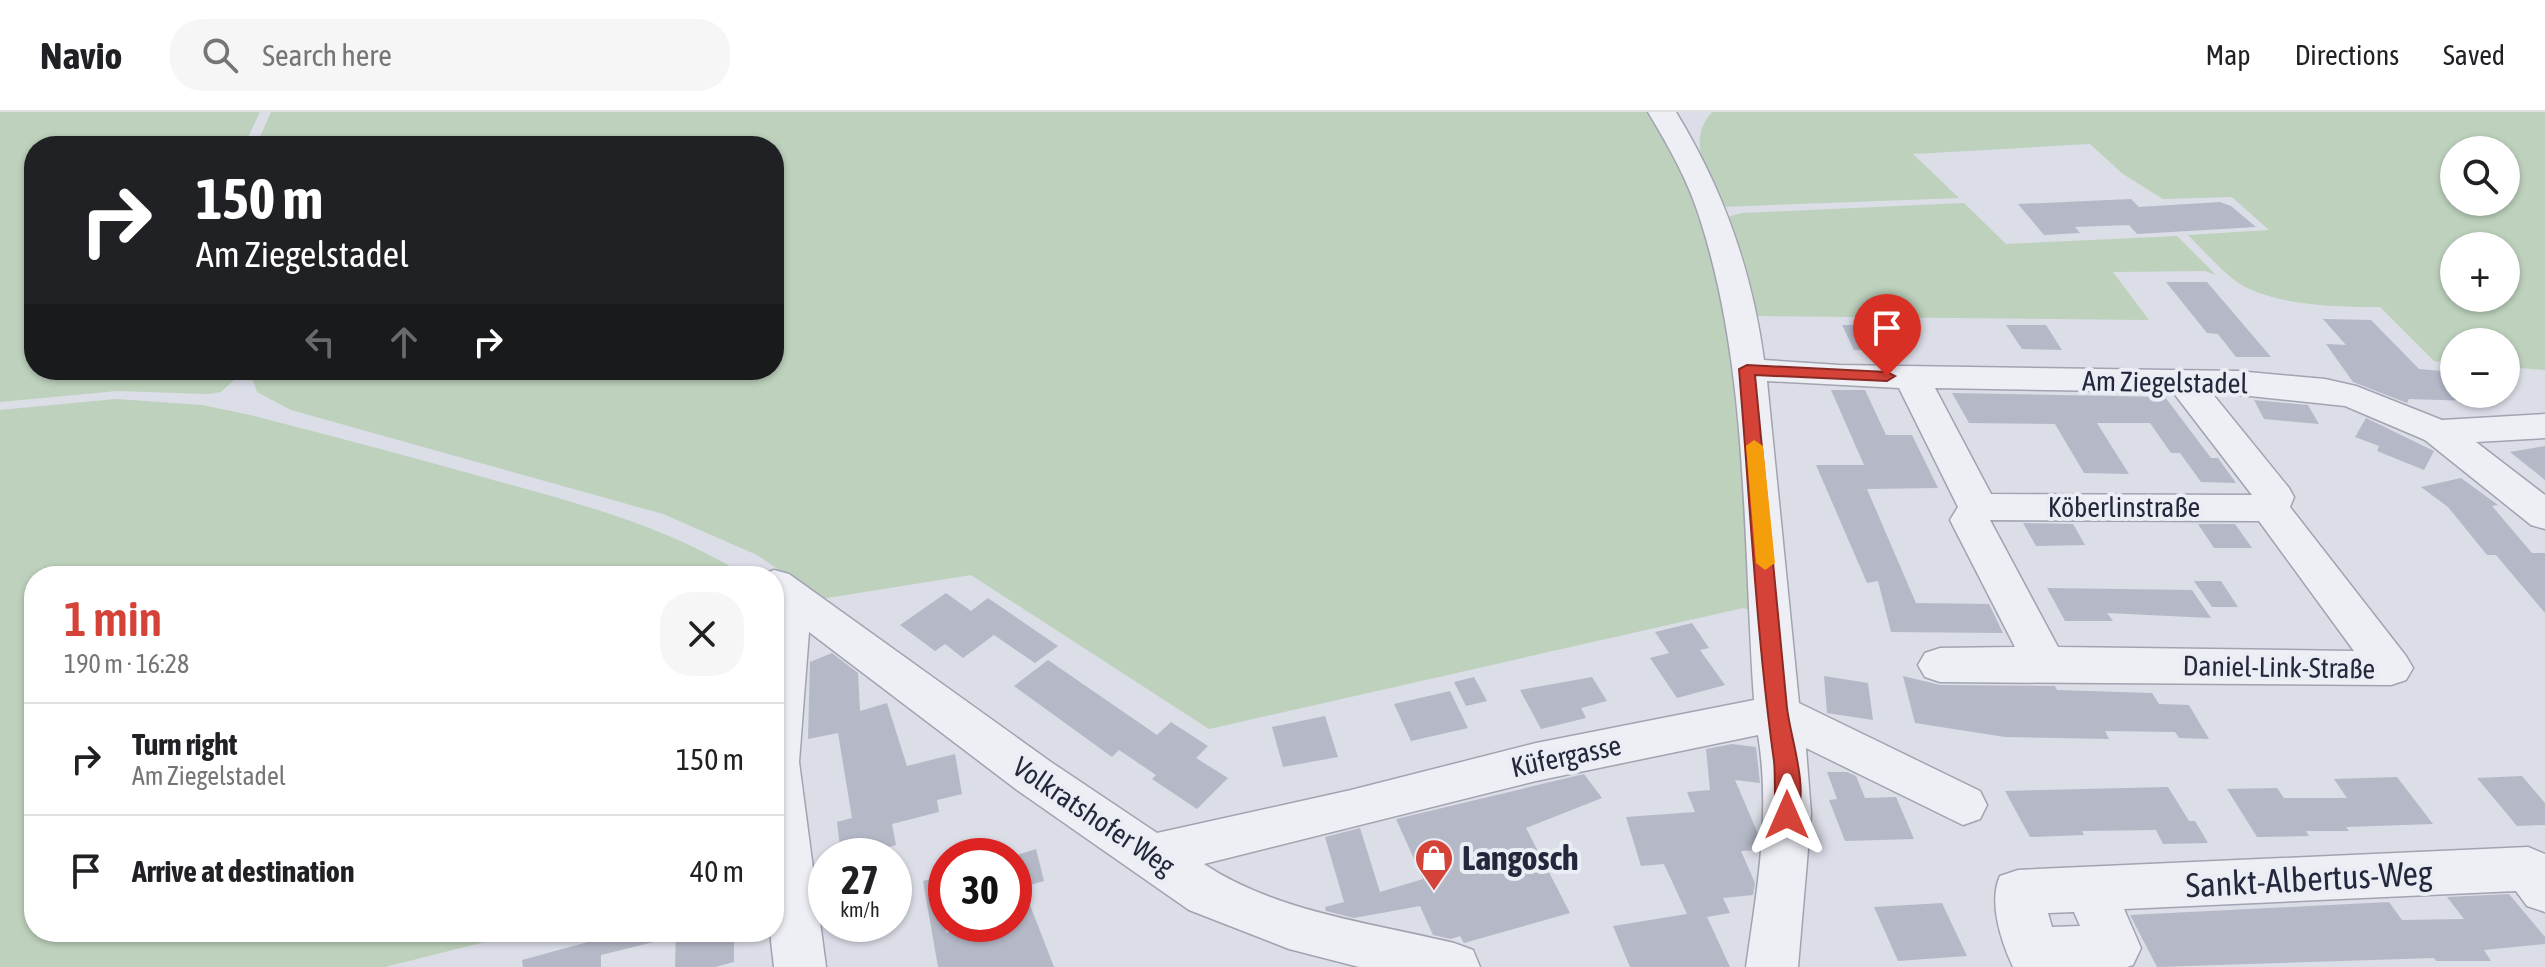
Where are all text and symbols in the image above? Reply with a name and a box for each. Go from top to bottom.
search box [170,19,730,91]
icon: search [198,33,242,77]
text: Navio [40,34,122,77]
text: Search here [262,38,392,72]
text: Map [2206,39,2251,71]
text: Directions [2295,39,2399,71]
text: Saved [2443,39,2505,71]
map controls [2440,136,2520,408]
button: search [2440,136,2520,216]
text: 150 m [196,167,323,231]
icon: right [64,168,168,272]
button: + [2440,232,2520,312]
text: Am Ziegelstadel [196,233,409,275]
pin [1853,294,1921,376]
icon: arrive [1865,306,1909,350]
icon: left [298,320,342,364]
icon: ahead [382,320,426,364]
icon: right [466,320,510,364]
button: − [2440,328,2520,408]
street label: Am Ziegelstadel [2082,365,2249,399]
street label: Köberlinstraße [2048,491,2200,523]
text: 1 min [64,591,162,646]
button: close [660,592,744,676]
text: 190 m · 16:28 [64,649,189,679]
street label: Daniel-Link-Straße [2183,649,2375,685]
text: Turn right [132,727,238,761]
street label: Küfergasse [1508,729,1624,783]
icon: right [64,737,108,781]
text: 150 m [676,742,744,776]
street label: Volkratshofer Weg [1007,750,1181,882]
text: Am Ziegelstadel [132,761,286,791]
position arrow [1745,773,1829,857]
shop icon: Langosch [1413,837,1455,892]
speed limit sign: 30 [928,838,1032,942]
place label: Langosch [1462,838,1578,877]
icon: arrive [64,849,108,893]
street label: Sankt-Albertus-Weg [2185,853,2434,904]
text: Arrive at destination [132,854,354,888]
text: 40 m [690,854,744,888]
text: 27 [841,857,879,902]
text: km/h [840,898,880,921]

